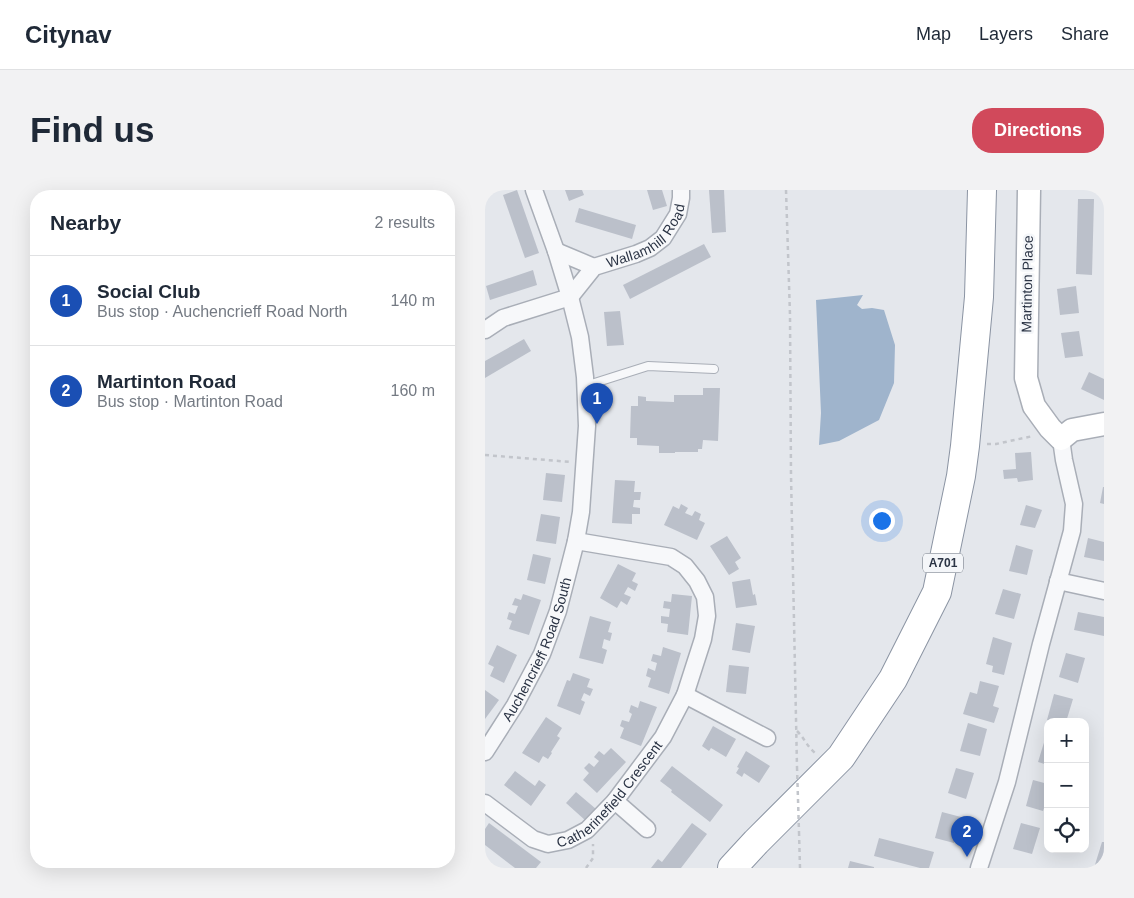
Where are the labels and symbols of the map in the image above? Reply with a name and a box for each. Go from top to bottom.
street label: Wallamhill Road [604,202,688,271]
street label: Martinton Place [1018,235,1036,333]
pin: 1 [581,383,613,424]
your location [869,508,895,534]
road number: A701 [923,553,963,572]
street label: Auchencrieff Road South [499,576,574,724]
street label: Catherinefield Crescent [555,738,665,850]
pin: 2 [951,816,983,857]

